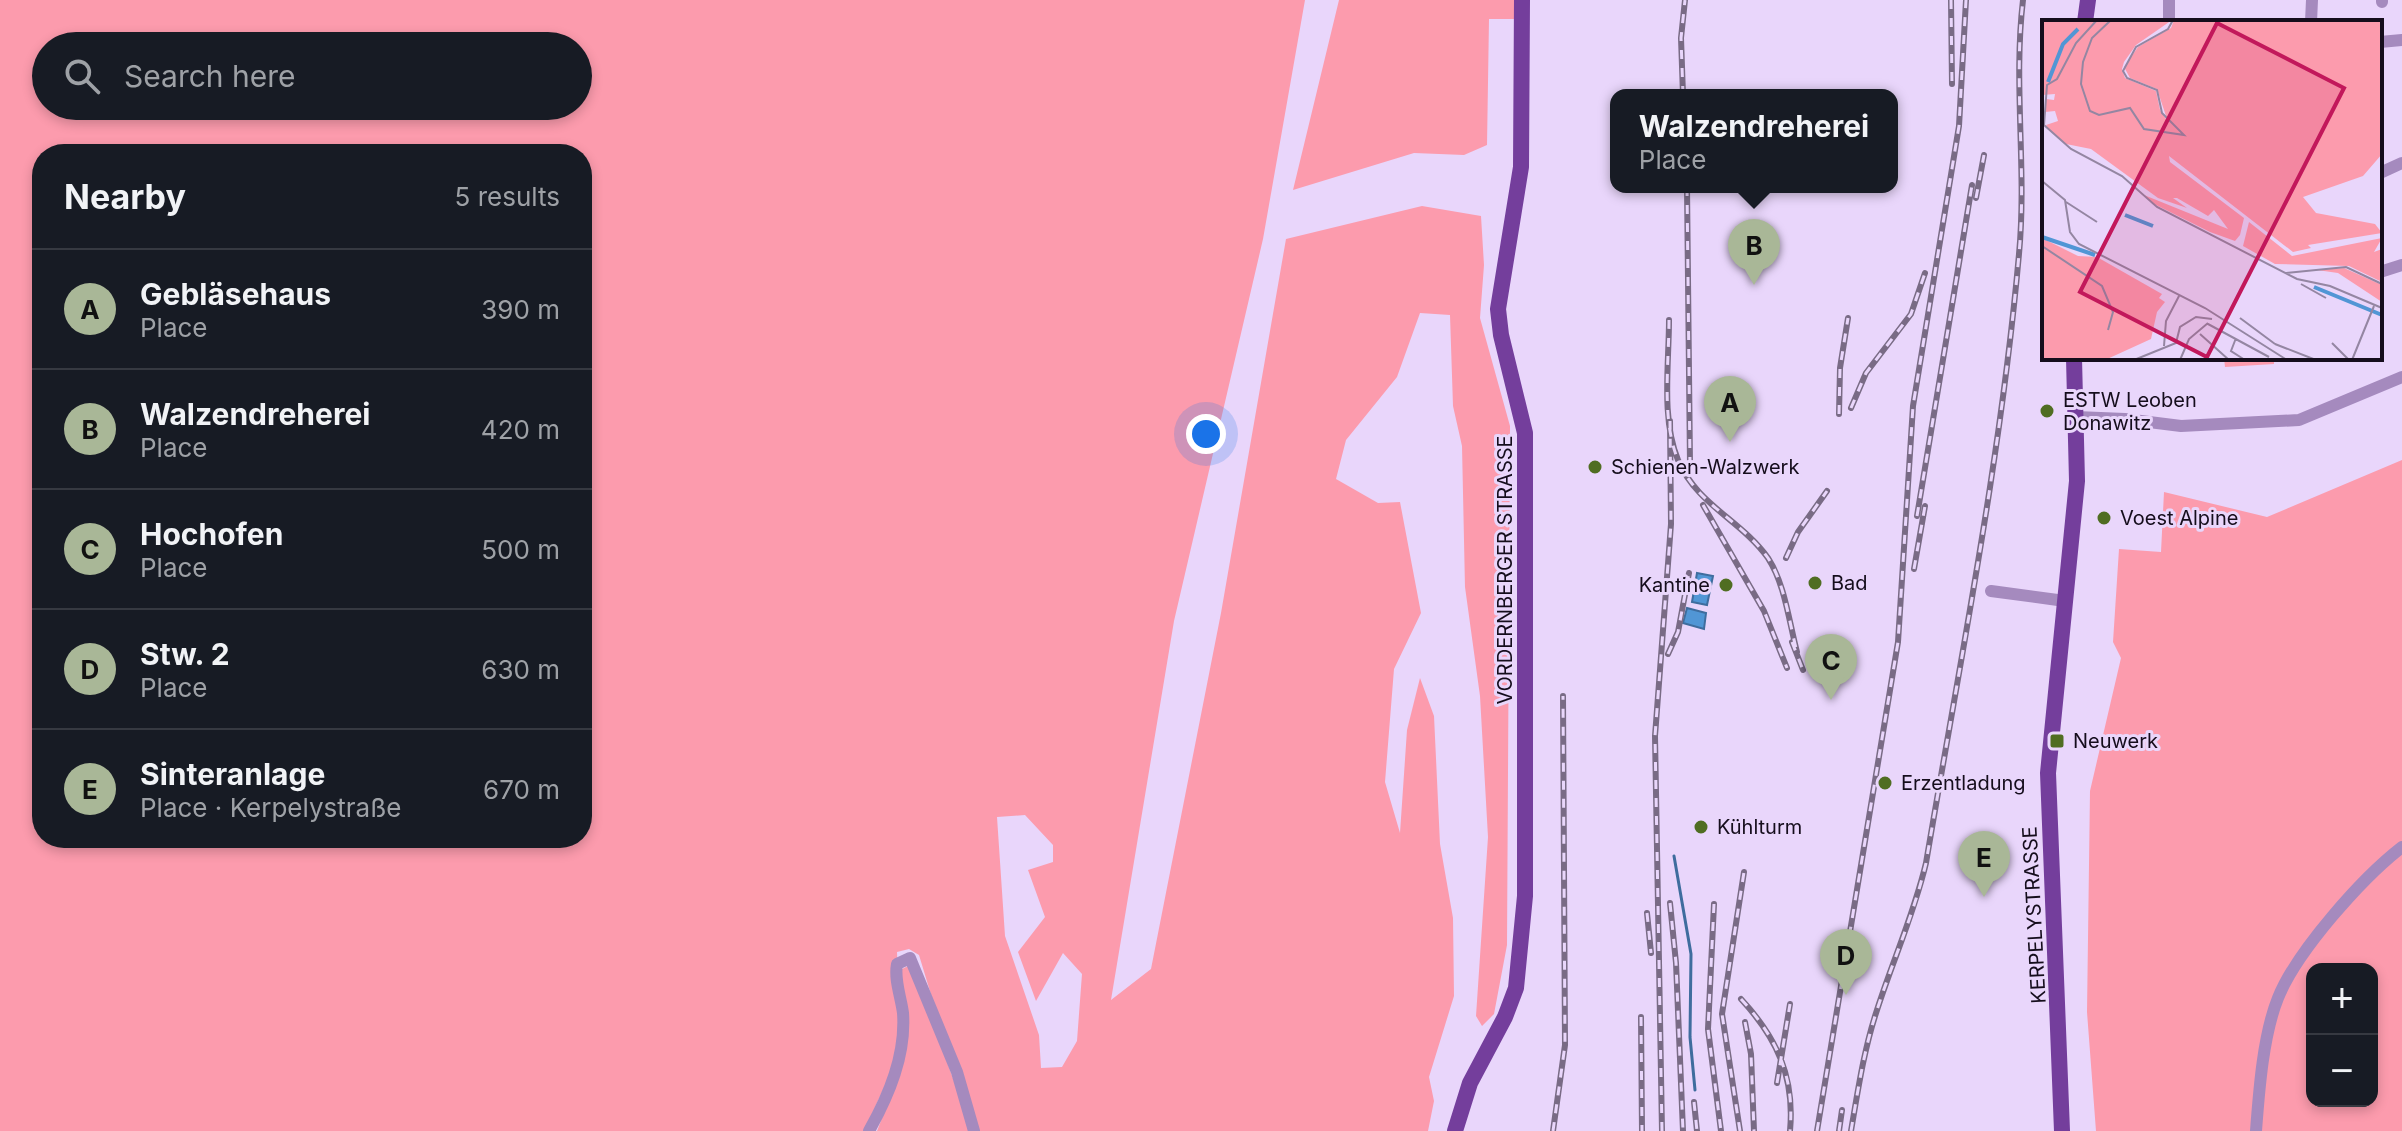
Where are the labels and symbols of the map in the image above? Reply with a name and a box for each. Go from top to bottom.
inset map [2042,20,2382,360]
pin: B [1728,219,1780,285]
pin: A [1704,376,1756,442]
place label: ESTW Leoben Donawitz [2063,388,2197,435]
marker: ESTW Leoben Donawitz [2038,402,2056,420]
your location [1186,414,1226,454]
street label: VORDERNBERGER STRASSE [1493,435,1517,705]
place label: Schienen-Walzwerk [1611,455,1799,479]
marker: Schienen-Walzwerk [1586,458,1604,476]
place label: Voest Alpine [2120,506,2238,530]
marker: Voest Alpine [2095,509,2113,527]
place label: Bad [1831,571,1868,595]
place label: Kantine [1639,573,1710,597]
marker: Bad [1806,574,1824,592]
marker: Kantine [1717,576,1735,594]
pin: C [1805,634,1857,700]
place label: Neuwerk [2073,729,2158,753]
marker: Neuwerk [2048,732,2066,750]
place label: Erzentladung [1901,771,2026,795]
marker: Erzentladung [1876,774,1894,792]
place label: Kühlturm [1717,815,1802,839]
marker: Kühlturm [1692,818,1710,836]
street label: KERPELYSTRASSE [2017,826,2051,1004]
pin: E [1958,831,2010,897]
pin: D [1820,929,1872,995]

